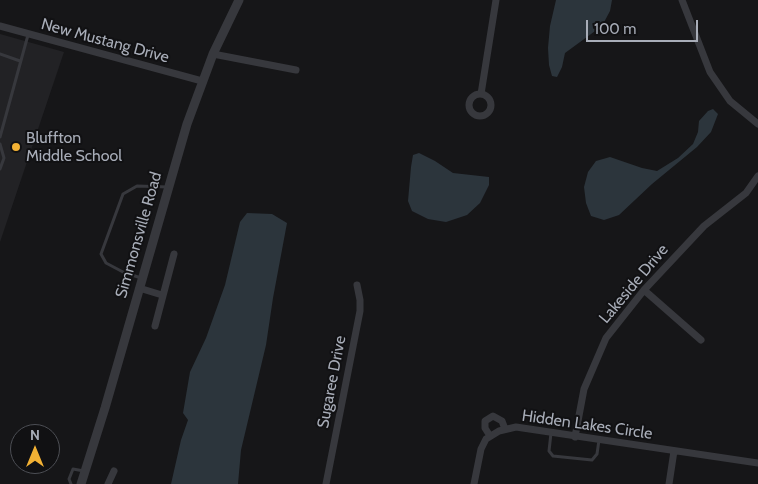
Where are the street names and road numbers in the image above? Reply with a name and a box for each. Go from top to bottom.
street label: New Mustang Drive [39,15,171,67]
street label: Simmonsville Road [112,170,166,300]
street label: Lakeside Drive [595,241,673,327]
street label: Sugaree Drive [314,334,350,430]
street label: Hidden Lakes Circle [520,406,654,444]

